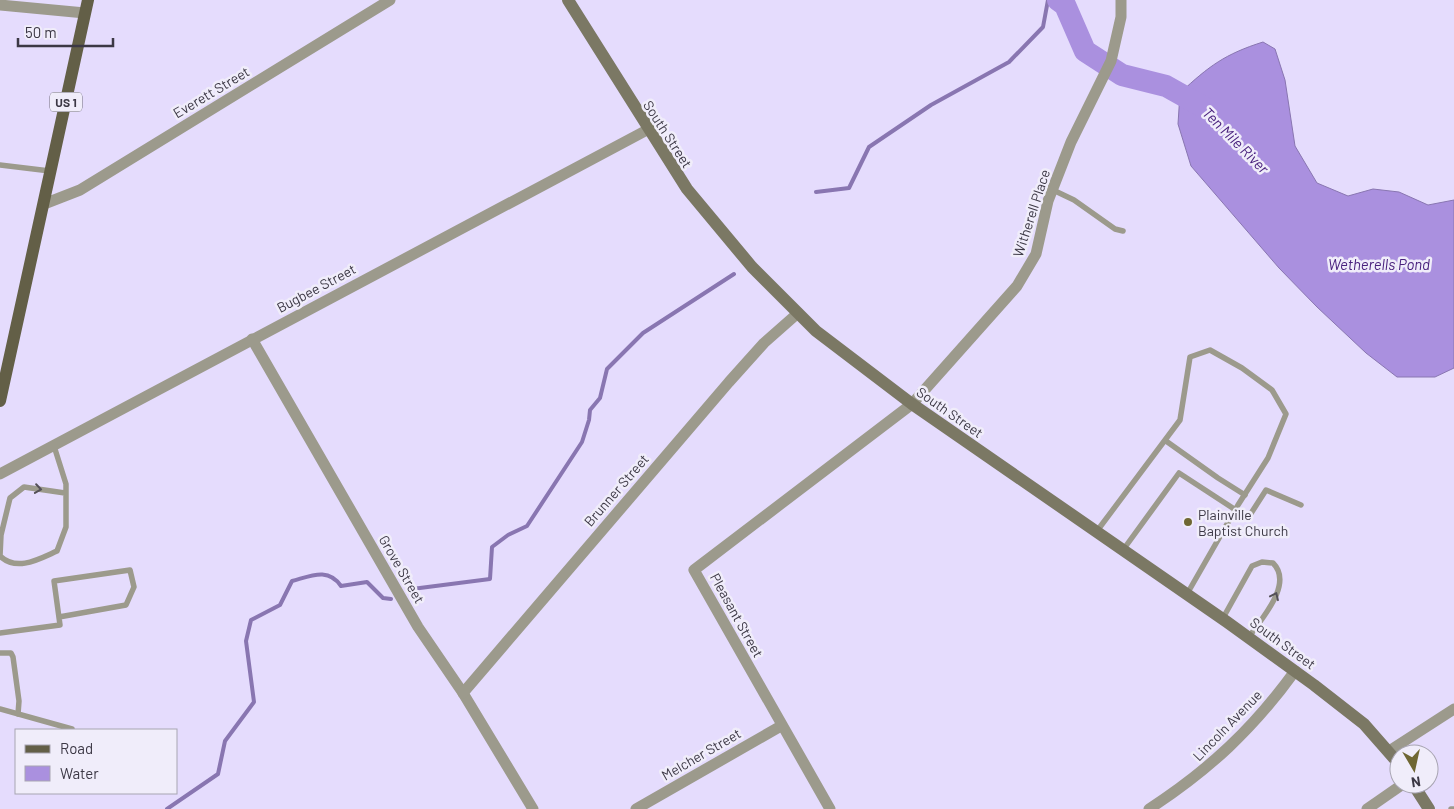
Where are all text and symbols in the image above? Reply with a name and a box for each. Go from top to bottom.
scale bar [18,15,112,47]
text: 50 m [25,23,57,41]
street label: Everett Street [170,63,252,121]
road number: US 1 [50,92,82,111]
street label: South Street [640,97,696,171]
water label: Ten Mile River [1199,103,1273,177]
street label: Witherell Place [1009,167,1053,259]
water label: Wetherells Pond [1328,255,1430,273]
street label: Bugbee Street [274,260,358,316]
street label: South Street [914,383,986,441]
street label: Brunner Street [580,450,652,530]
one-way arrow [35,483,43,494]
place label: Plainville Baptist Church [1198,506,1288,539]
marker: Plainville Baptist Church [1182,516,1194,528]
street label: Grove Street [376,532,428,606]
street label: Pleasant Street [707,570,767,660]
one-way arrow [1268,592,1279,601]
street label: South Street [1247,613,1319,673]
street label: Lincoln Avenue [1189,686,1265,764]
street label: Melcher Street [658,724,744,784]
legend [15,729,178,794]
text: Road [60,739,93,757]
north arrow [1389,744,1439,794]
text: Water [60,764,99,782]
text: N [1410,773,1422,791]

